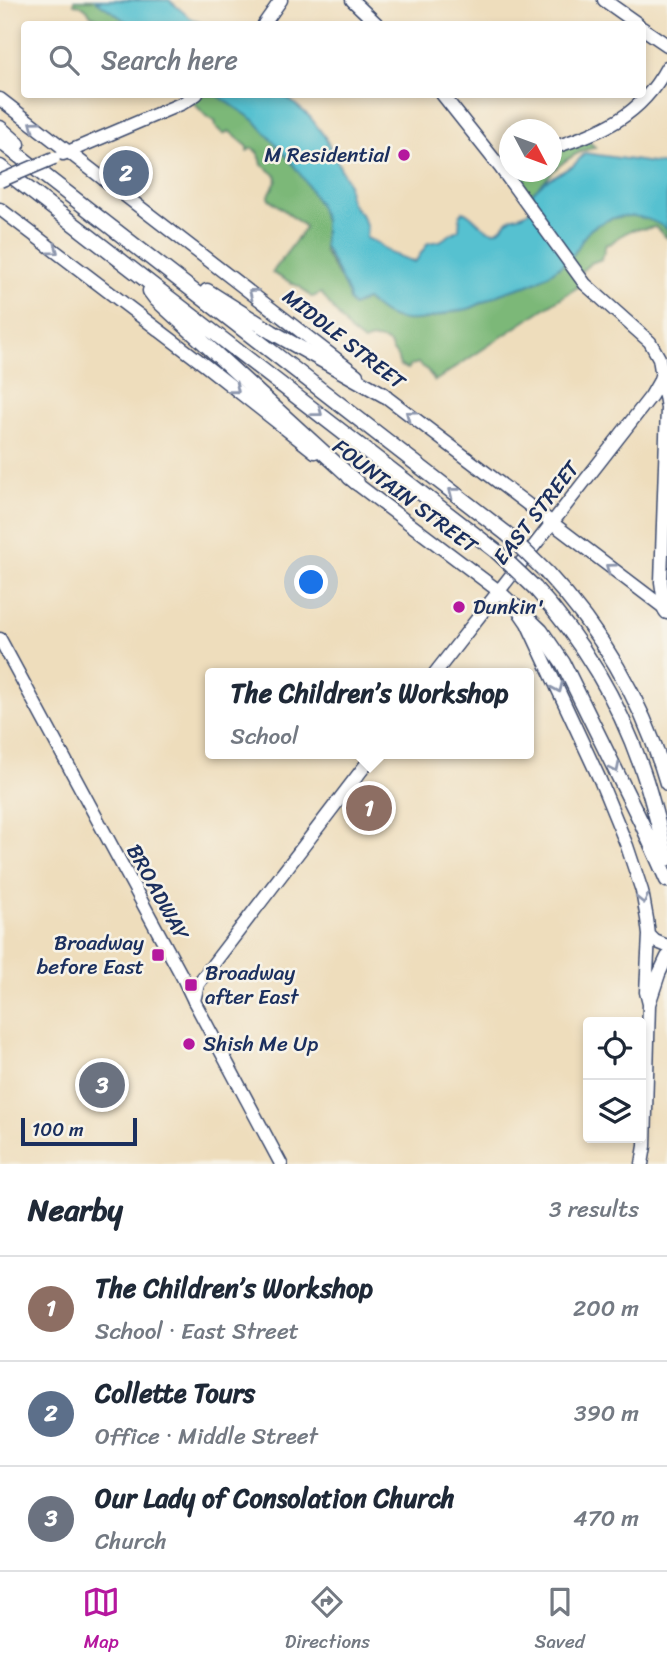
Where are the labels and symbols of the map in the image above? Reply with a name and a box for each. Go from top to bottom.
north arrow [499,119,562,182]
one-way arrow [30,121,42,134]
place label: M Residential [264,136,391,174]
pin: 2 [103,147,149,199]
marker: M Residential [396,147,412,163]
one-way arrow [47,242,59,255]
street label: MIDDLE STREET [274,278,416,401]
one-way arrow [248,289,260,302]
one-way arrow [227,380,239,393]
one-way arrow [311,404,323,417]
one-way arrow [405,411,418,423]
street label: FOUNTAIN STREET [324,428,487,565]
street label: EAST STREET [483,451,590,574]
one-way arrow [448,487,461,500]
one-way arrow [606,564,618,577]
your location [294,565,328,599]
place label: Dunkin' [473,588,544,626]
marker: Dunkin' [451,599,467,615]
one-way arrow [550,681,564,693]
one-way arrow [606,761,620,773]
pin: 1 [346,782,392,834]
street label: BROADWAY [116,837,201,949]
one-way arrow [635,893,649,905]
place label: Broadway before East [37,924,144,986]
marker: Broadway before East [150,947,166,963]
place label: Broadway after East [205,954,300,1016]
marker: Broadway after East [183,977,199,993]
place label: Shish Me Up [203,1025,318,1063]
marker: Shish Me Up [181,1036,197,1052]
pin: 3 [79,1059,125,1111]
scale bar [21,1115,136,1147]

